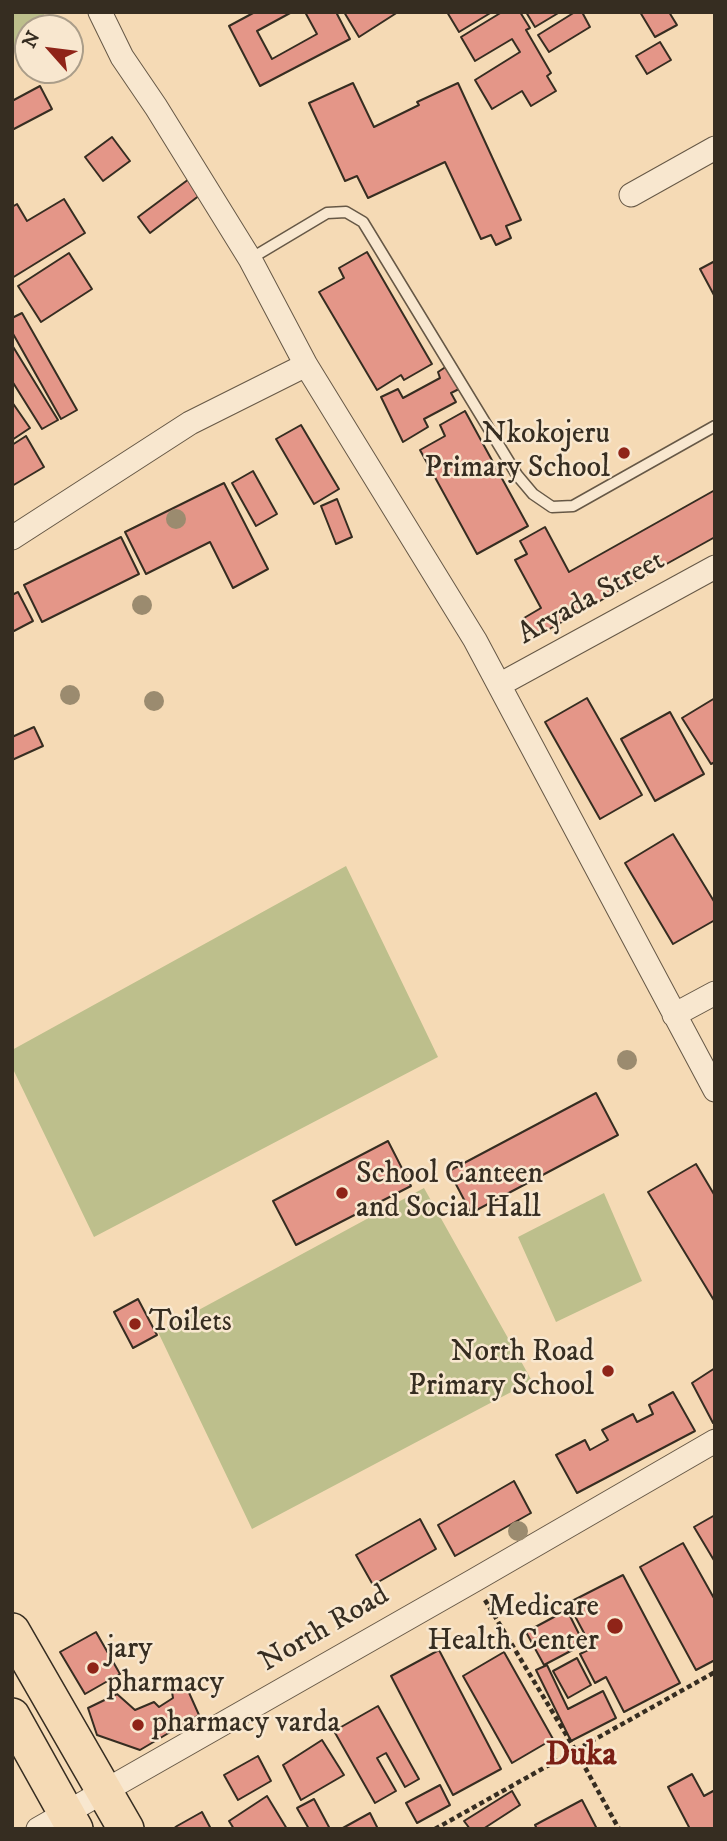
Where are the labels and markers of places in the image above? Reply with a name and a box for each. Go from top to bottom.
place label: Nkokojeru Primary School [424,418,610,488]
marker: Nkokojeru Primary School [616,445,632,461]
place label: School Canteen and Social Hall [356,1158,543,1228]
marker: School Canteen and Social Hall [334,1185,350,1201]
place label: Toilets [149,1306,232,1342]
marker: Toilets [127,1316,143,1332]
place label: North Road Primary School [408,1336,594,1406]
marker: North Road Primary School [600,1363,616,1379]
place label: Medicare Health Center [427,1591,599,1662]
marker: Medicare Health Center [605,1616,625,1636]
place label: jary pharmacy [107,1633,224,1704]
marker: jary pharmacy [85,1660,101,1676]
place label: pharmacy varda [152,1707,340,1743]
marker: pharmacy varda [130,1717,146,1733]

